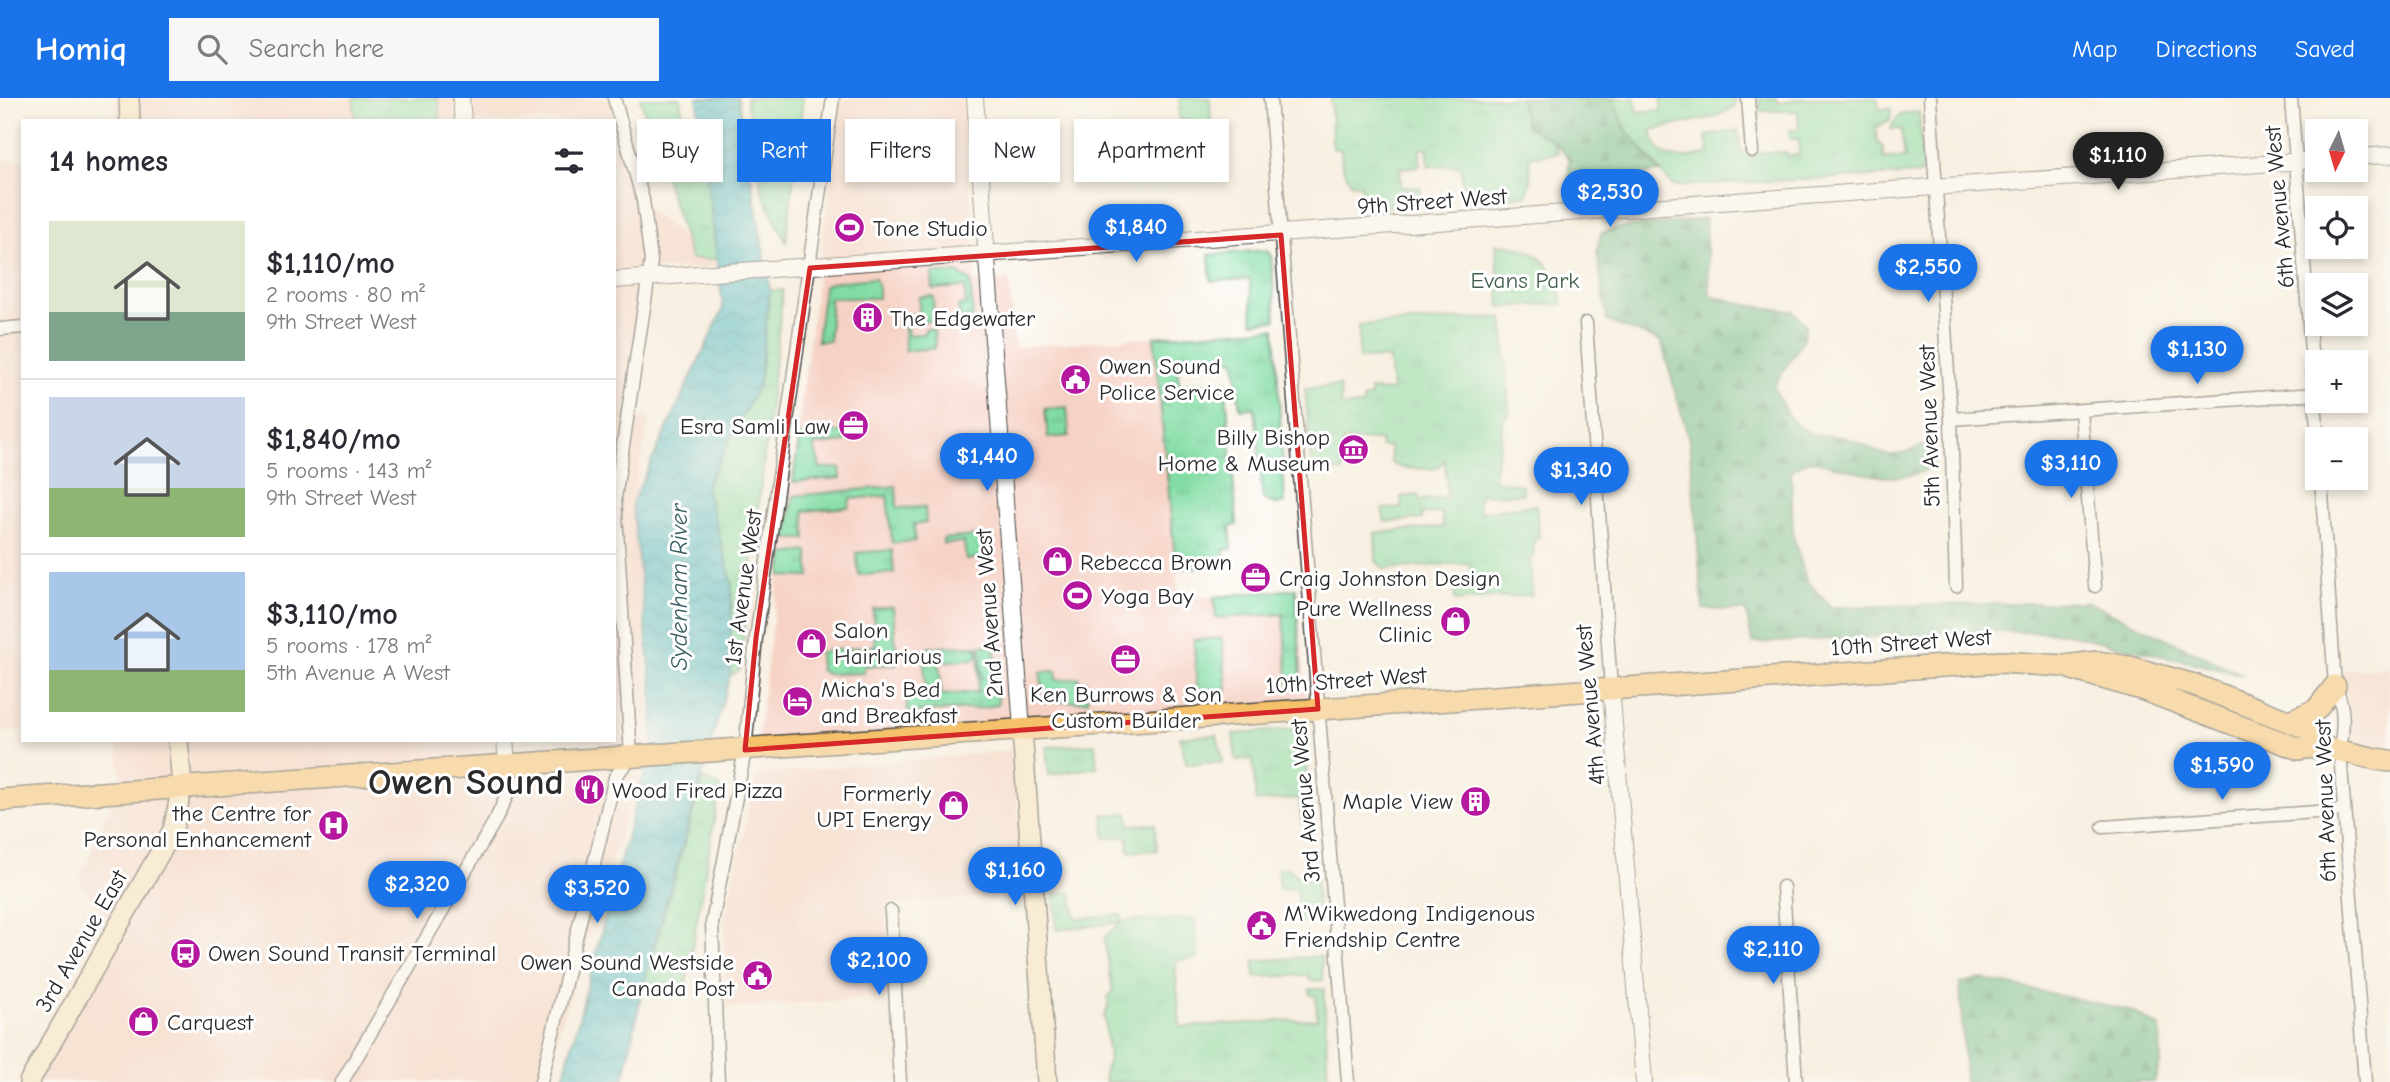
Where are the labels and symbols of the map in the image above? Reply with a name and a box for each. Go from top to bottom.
north arrow [2305,119,2368,182]
street label: 6th Avenue West [2259,123,2300,289]
pin: $1,110 [2061,132,2175,192]
pin: $2,530 [1553,170,1667,229]
street label: 9th Street West [1356,183,1509,220]
pin: $1,840 [1079,204,1193,264]
sports icon: Tone Studio [833,211,867,245]
place label: Tone Studio [873,215,988,242]
pin: $2,550 [1871,244,1985,304]
park label: Evans Park [1471,267,1579,294]
building icon: The Edgewater [850,301,884,335]
place label: The Edgewater [890,305,1036,332]
pin: $1,130 [2140,327,2254,386]
street label: 5th Avenue West [1913,343,1946,508]
place label: Owen Sound Police Service [1099,353,1234,406]
public building icon: Owen Sound Police Service [1059,362,1093,396]
office icon: Esra Samli Law [836,409,870,443]
place label: Esra Samli Law [680,413,830,440]
place label: Billy Bishop Home & Museum [1158,424,1330,477]
museum icon: Billy Bishop Home & Museum [1336,433,1370,467]
pin: $1,440 [930,434,1044,493]
pin: $3,110 [2014,440,2128,500]
pin: $1,340 [1524,448,1638,507]
water label: Sydenham River [665,502,693,670]
street label: 1st Avenue West [719,506,768,667]
street label: 2nd Avenue West [970,527,1009,698]
shop icon: Rebecca Brown [1040,545,1074,579]
place label: Rebecca Brown [1080,549,1232,576]
office icon: Craig Johnston Design [1239,561,1273,595]
place label: Craig Johnston Design [1279,565,1500,592]
sports icon: Yoga Bay [1061,579,1095,613]
place label: Yoga Bay [1101,583,1194,610]
place label: Pure Wellness Clinic [1296,595,1432,648]
shop icon: Pure Wellness Clinic [1438,604,1472,638]
place label: Salon Hairlarious [834,617,942,670]
street label: 4th Avenue West [1570,622,1611,787]
street label: 10th Street West [1830,623,1994,662]
shop icon: Salon Hairlarious [794,626,828,660]
office icon: Ken Burrows & Son Custom Builder [1109,643,1143,677]
street label: 10th Street West [1265,661,1429,700]
place label: Micha's Bed and Breakfast [821,676,958,729]
place label: Ken Burrows & Son Custom Builder [1030,681,1222,734]
hotel icon: Micha's Bed and Breakfast [781,685,815,719]
street label: 3rd Avenue West [1285,717,1326,884]
street label: 6th Avenue West [2309,718,2342,883]
pin: $1,590 [2165,742,2279,802]
district label: Owen Sound [368,761,564,803]
restaurant icon: Wood Fired Pizza [572,773,606,807]
place label: Wood Fired Pizza [612,777,783,804]
place label: Formerly UPI Energy [817,780,932,833]
building icon: Maple View [1459,784,1493,818]
place label: Maple View [1343,788,1453,815]
shop icon: Formerly UPI Energy [937,789,971,823]
place label: the Centre for Personal Enhancement [84,800,312,853]
hospital icon: the Centre for Personal Enhancement [317,809,351,843]
pin: $1,160 [958,848,1072,907]
pin: $2,320 [360,862,474,921]
street label: 3rd Avenue East [30,864,134,1017]
pin: $3,520 [540,866,654,925]
place label: M’Wikwedong Indigenous Friendship Centre [1284,900,1535,953]
public building icon: M’Wikwedong Indigenous Friendship Centre [1244,909,1278,943]
pin: $2,110 [1716,926,1830,986]
bus stop icon: Owen Sound Transit Terminal [168,936,202,970]
pin: $2,100 [822,937,936,997]
place label: Owen Sound Transit Terminal [208,940,496,967]
place label: Owen Sound Westside Canada Post [520,949,735,1002]
public building icon: Owen Sound Westside Canada Post [740,958,774,992]
shop icon: Carquest [127,1005,161,1039]
place label: Carquest [167,1009,254,1036]

